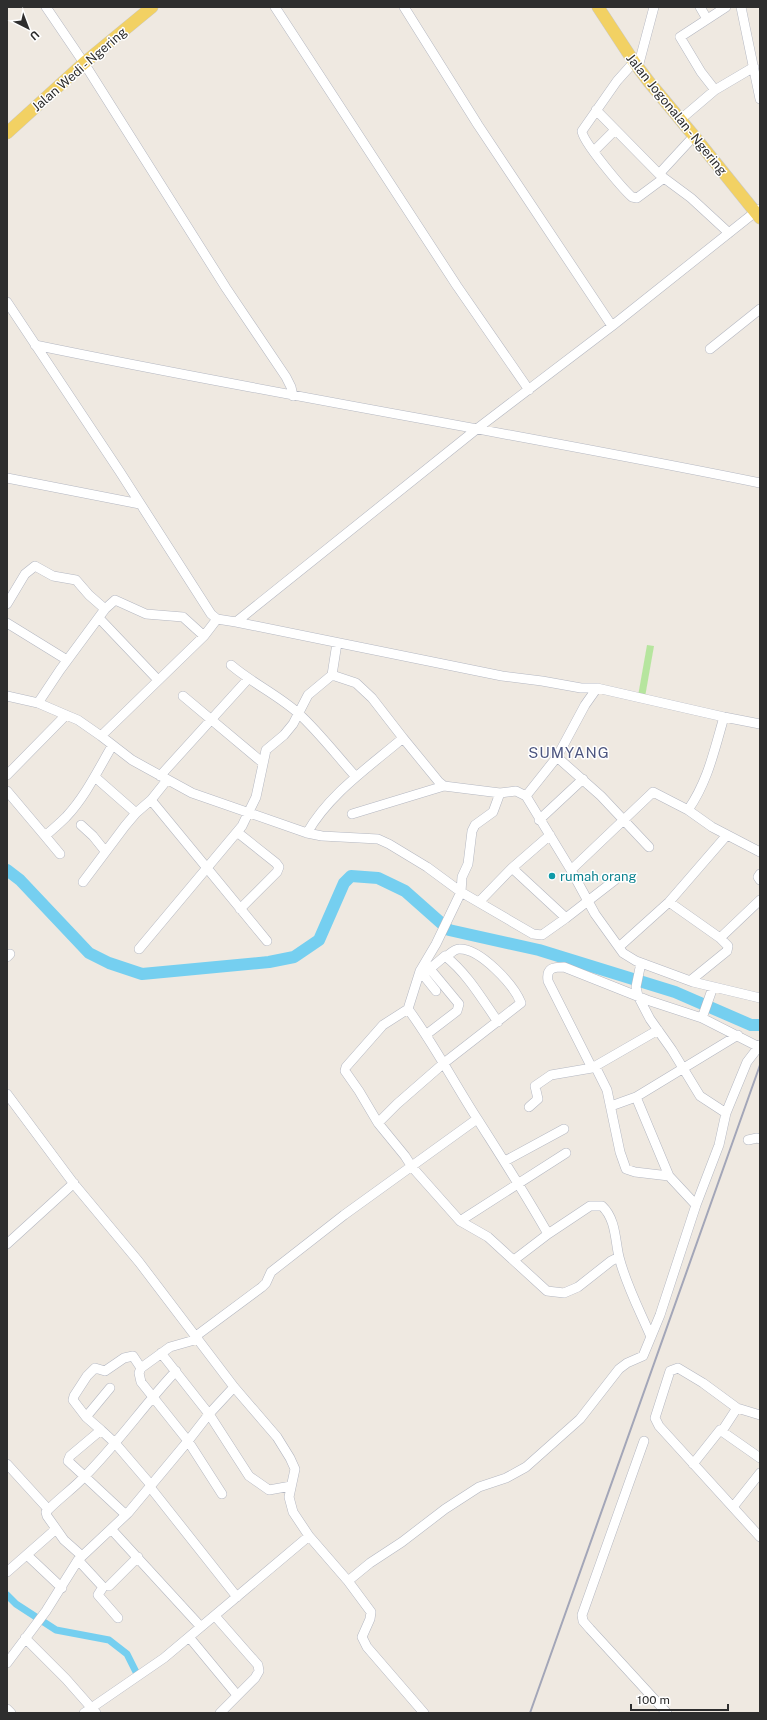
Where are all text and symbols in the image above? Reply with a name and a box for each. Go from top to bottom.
north arrow [8,8,48,48]
street label: Jalan Wedi - Ngering [29,24,130,115]
text: U [28,28,42,43]
street label: Jalan Jogonalan - Ngering [623,51,730,178]
district label: SUMYANG [528,744,610,761]
place label: rumah orang [560,869,637,884]
marker: rumah orang [547,871,557,881]
scale bar [631,1686,728,1712]
text: 100 m [637,1693,670,1707]

